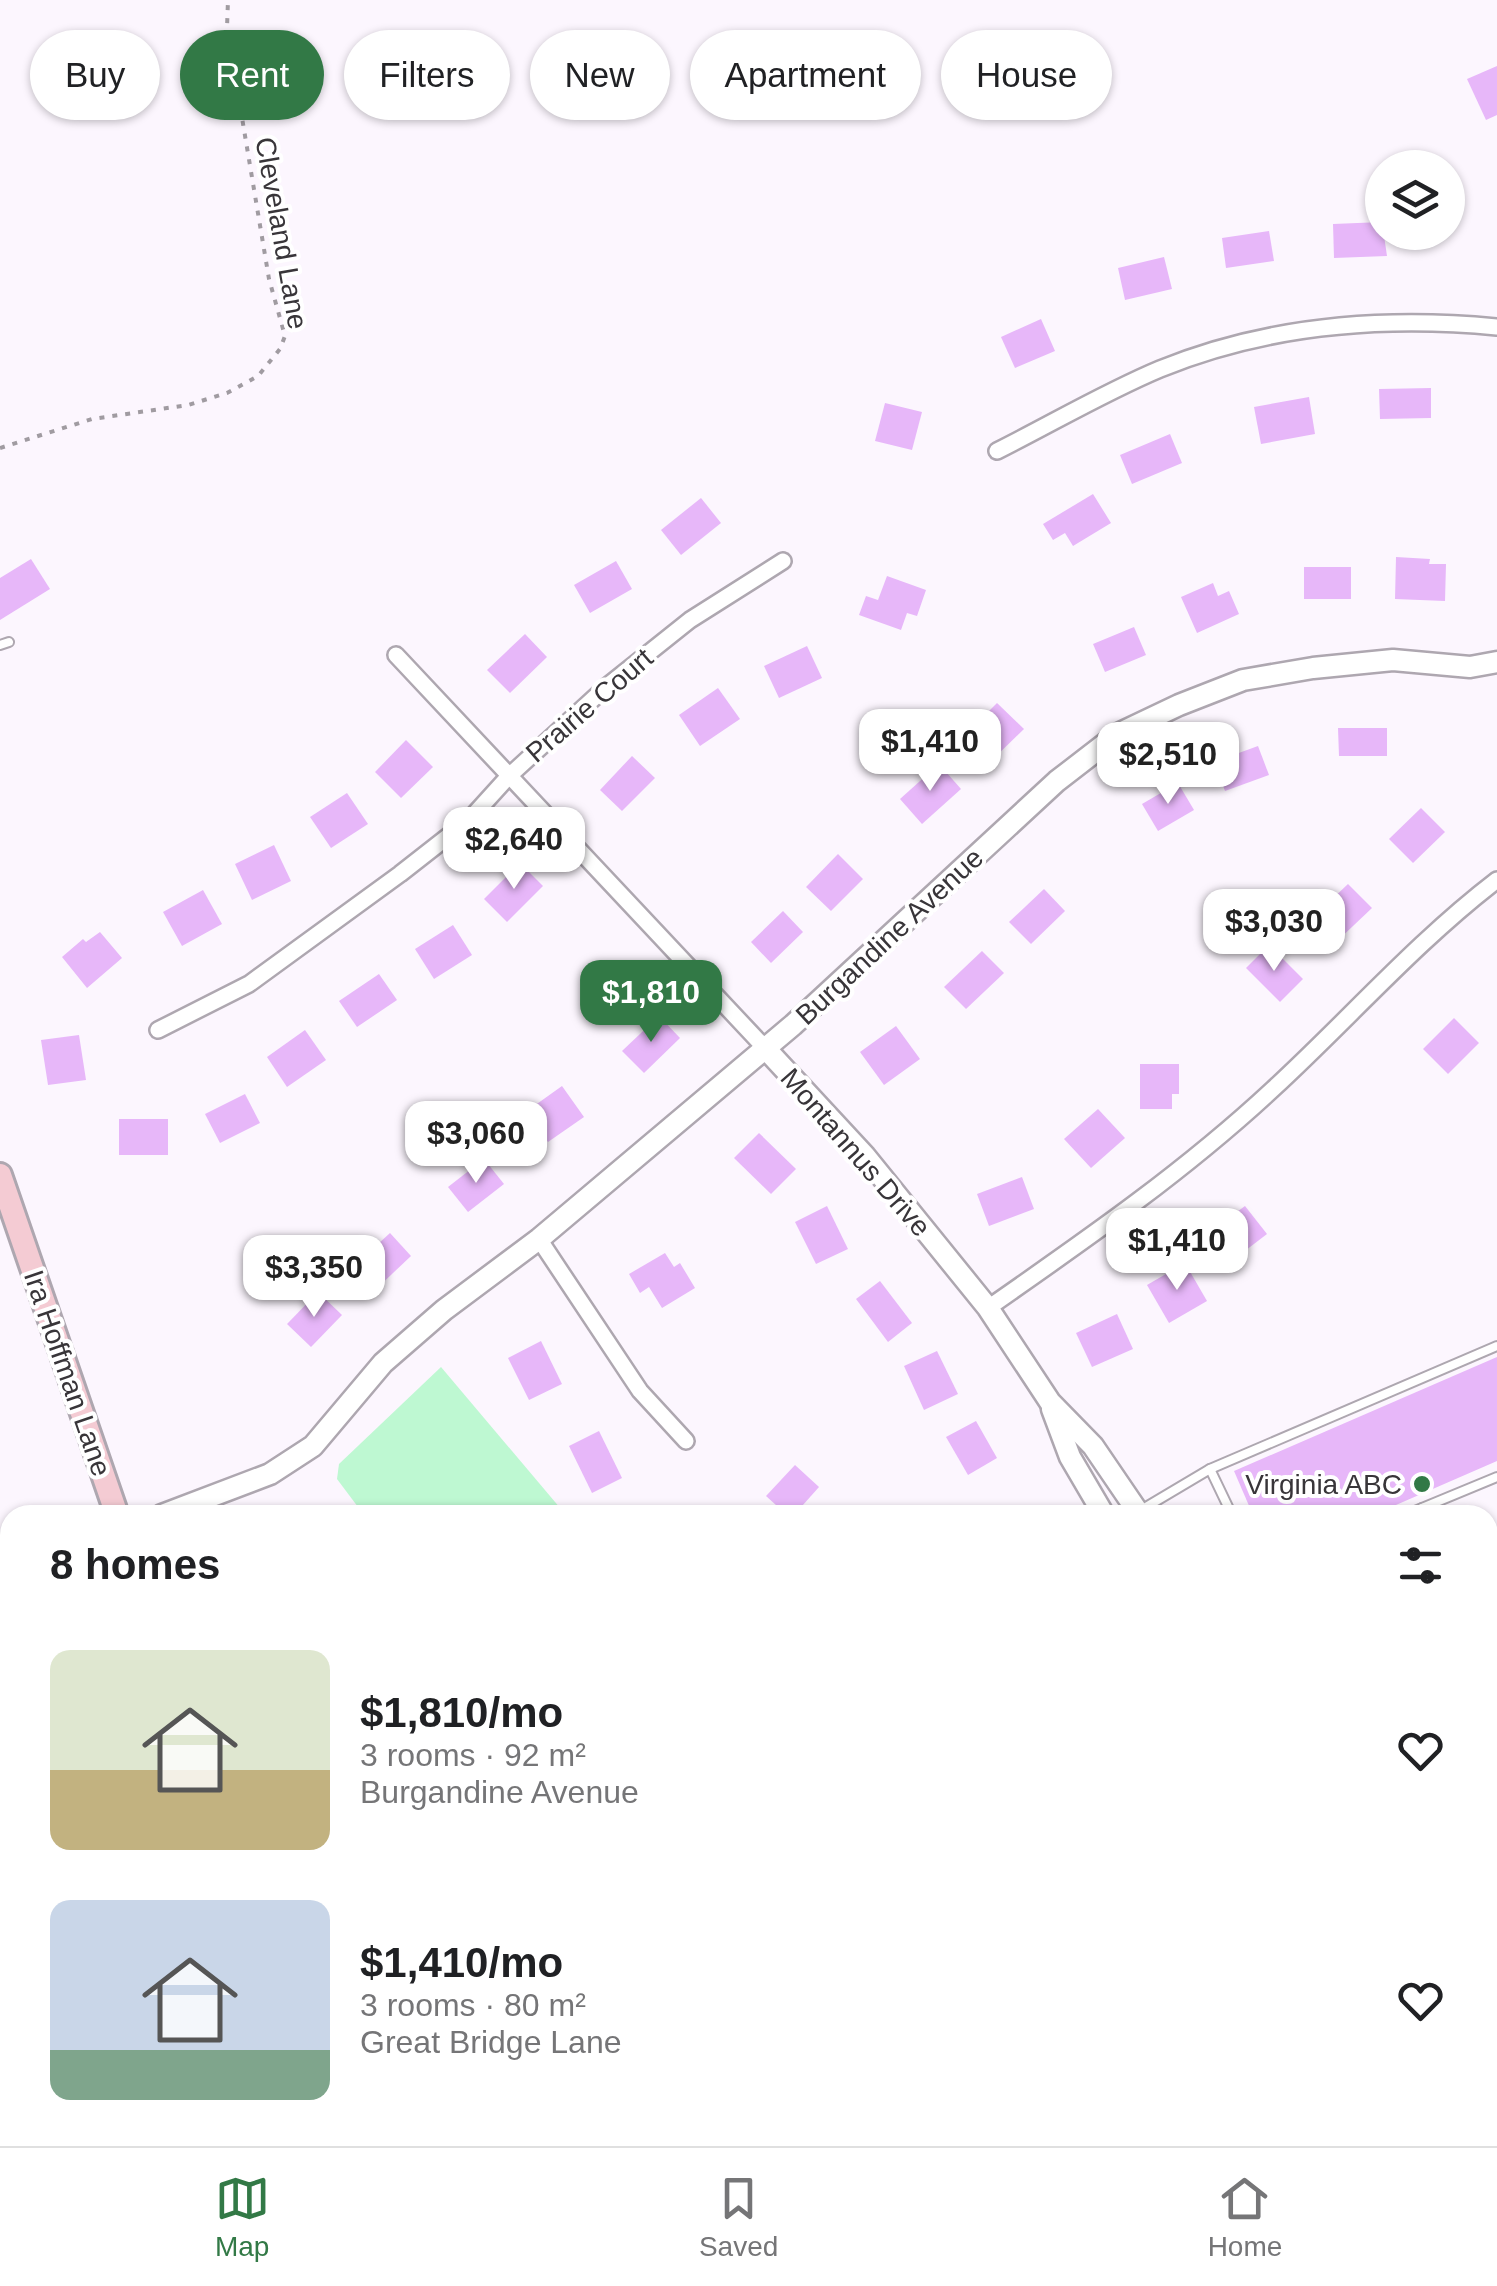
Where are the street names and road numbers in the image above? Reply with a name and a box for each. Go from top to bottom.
street label: Cleveland Lane [249,135,314,332]
street label: Prairie Court [520,642,659,769]
street label: Burgandine Avenue [790,842,989,1031]
street label: Montannus Drive [774,1062,937,1242]
street label: Ira Hoffman Lane [18,1266,117,1480]

